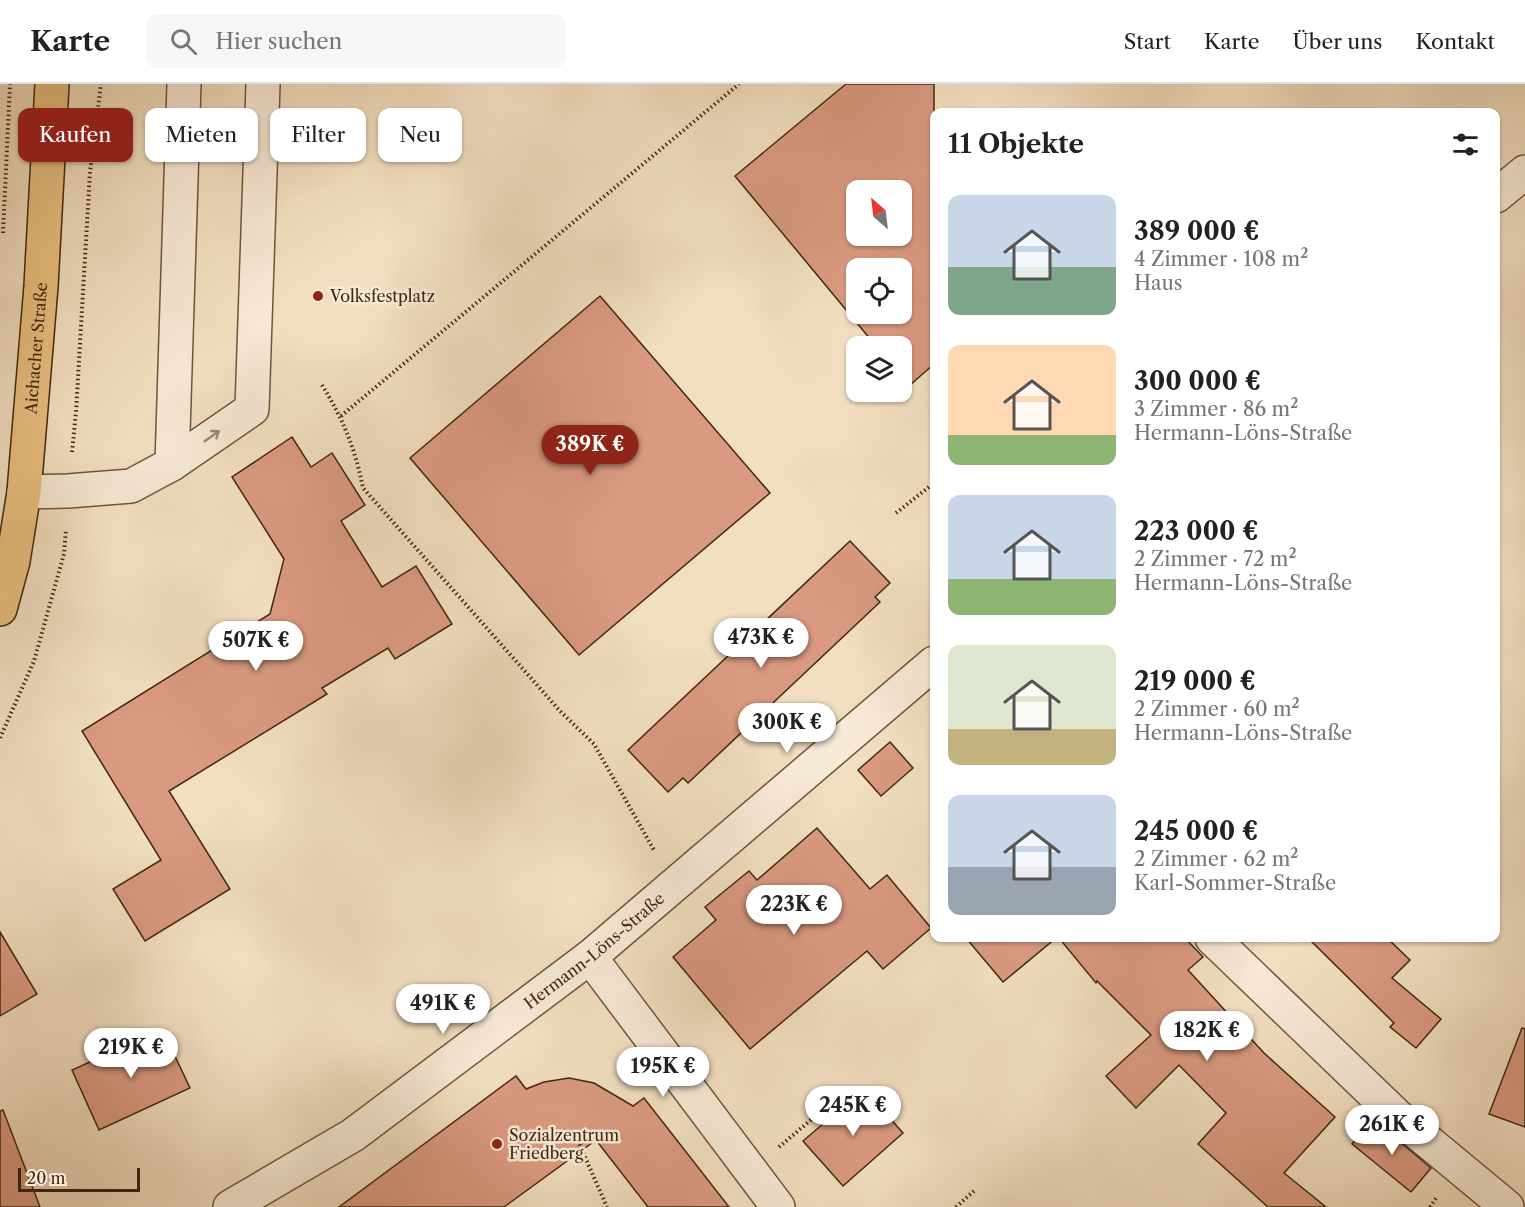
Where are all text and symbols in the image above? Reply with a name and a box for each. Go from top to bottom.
search box [146,14,566,68]
text: Karte [30,24,110,58]
icon: search [167,25,200,58]
text: Hier suchen [215,28,342,55]
text: Start [1124,29,1171,54]
text: Karte [1204,29,1260,54]
text: Über uns [1293,29,1382,54]
text: Kontakt [1415,29,1495,54]
chip: Kaufen [18,108,133,162]
chip: Mieten [145,108,258,162]
chip: Filter [270,108,366,162]
chip: Neu [378,108,462,162]
text: 11 Objekte [948,128,1084,160]
icon: filters [1449,128,1482,161]
north arrow [846,180,912,246]
map controls [846,180,912,402]
text: 389 000 € [1134,215,1259,247]
icon: home [996,219,1068,291]
text: 4 Zimmer · 108 m² [1134,247,1308,271]
button: locate [846,258,912,324]
text: Haus [1134,271,1183,295]
street label: Aichacher Straße [20,281,51,416]
place label: Volksfestplatz [329,286,435,306]
marker: Volksfestplatz [311,289,325,303]
button: layers [846,336,912,402]
text: 300 000 € [1134,365,1261,397]
icon: home [996,369,1068,441]
text: 3 Zimmer · 86 m² [1134,397,1298,421]
text: Hermann-Löns-Straße [1134,421,1352,445]
pin: 389K € [541,425,639,476]
one-way arrow [203,430,220,442]
text: 389K € [556,432,624,456]
text: 223 000 € [1134,515,1259,547]
icon: home [996,519,1068,591]
text: 2 Zimmer · 72 m² [1134,547,1297,571]
text: Hermann-Löns-Straße [1134,571,1352,595]
pin: 473K € [712,618,810,669]
pin: 507K € [207,621,305,672]
text: 473K € [728,625,794,649]
text: 507K € [222,628,290,652]
text: 219 000 € [1134,665,1256,697]
icon: home [996,669,1068,741]
text: 2 Zimmer · 60 m² [1134,697,1300,721]
pin: 300K € [738,703,836,754]
text: 300K € [752,710,822,734]
text: Hermann-Löns-Straße [1134,721,1352,745]
text: 245 000 € [1134,815,1258,847]
icon: home [996,819,1068,891]
text: 2 Zimmer · 62 m² [1134,847,1299,871]
text: Karl-Sommer-Straße [1134,871,1336,895]
pin: 223K € [745,885,843,936]
street label: Hermann-Löns-Straße [520,888,668,1013]
text: 223K € [760,892,828,916]
pin: 491K € [394,984,492,1035]
text: 491K € [410,991,476,1015]
pin: 182K € [1158,1011,1256,1062]
text: 182K € [1174,1018,1240,1042]
pin: 219K € [82,1028,180,1079]
text: 219K € [98,1035,164,1059]
pin: 195K € [614,1047,712,1098]
text: 195K € [630,1054,696,1078]
pin: 245K € [804,1086,902,1137]
text: 245K € [819,1093,887,1117]
pin: 261K € [1343,1105,1441,1156]
text: 261K € [1359,1112,1425,1136]
place label: Sozialzentrum Friedberg [509,1125,619,1163]
marker: Sozialzentrum Friedberg [490,1137,504,1151]
scale bar [18,1165,140,1192]
text: 20 m [27,1168,66,1188]

